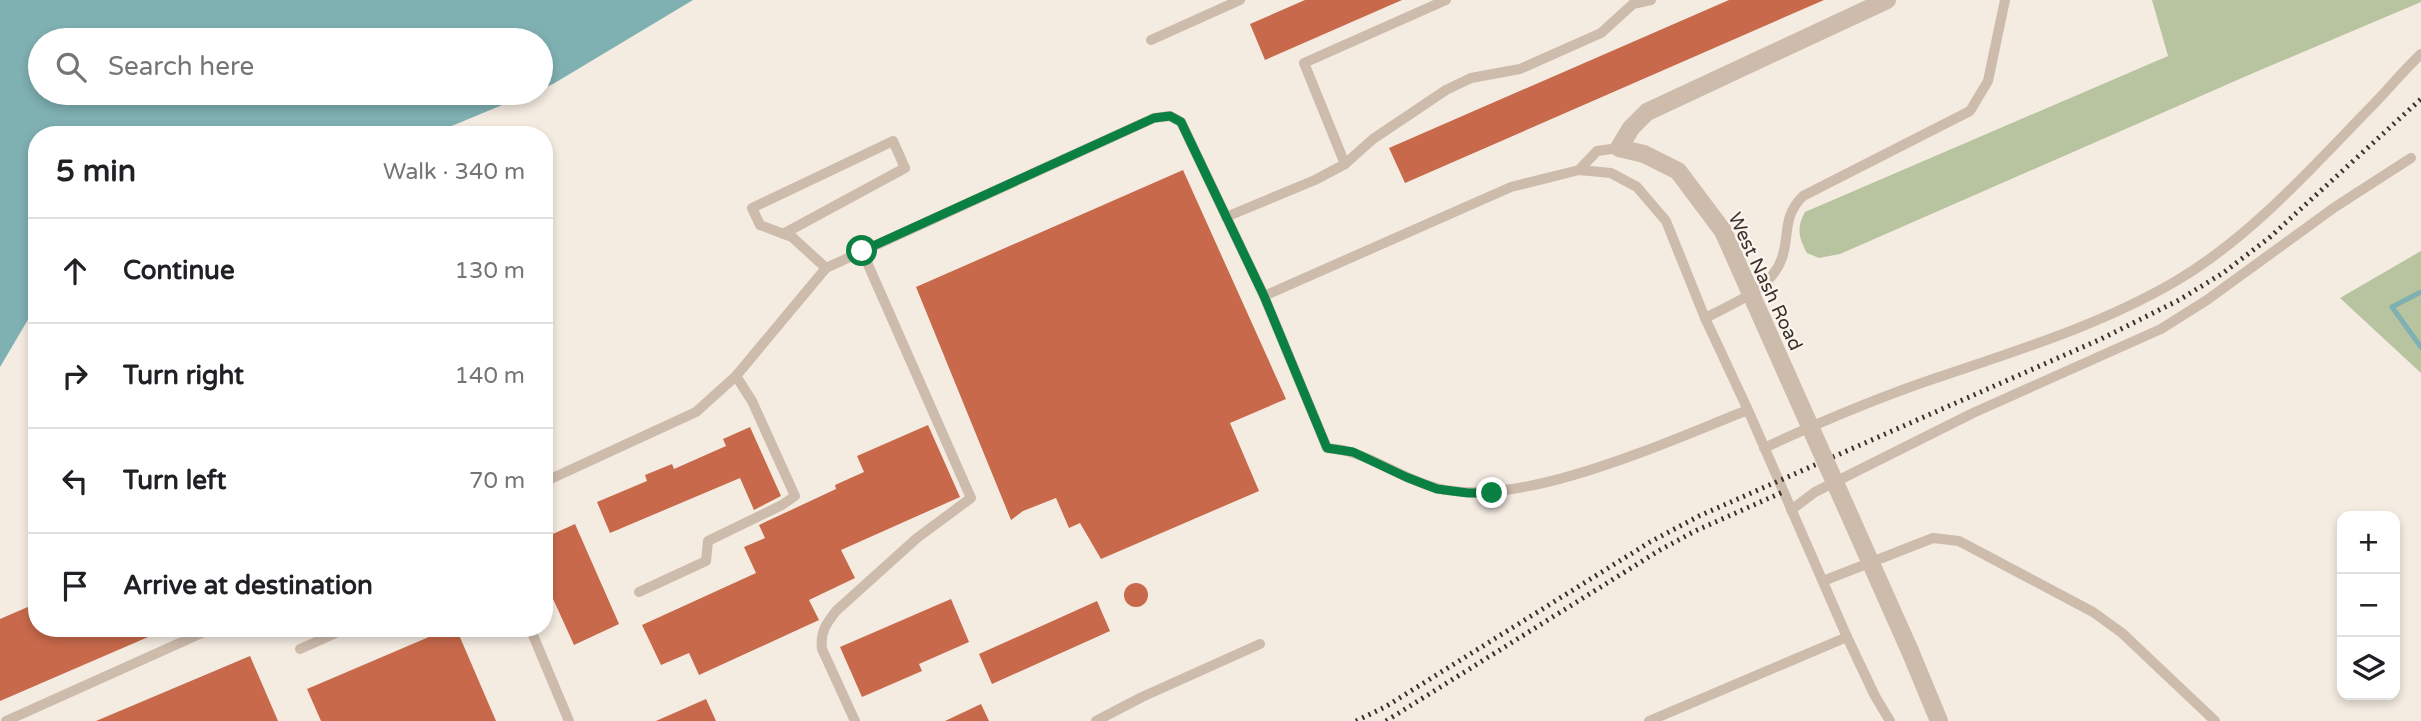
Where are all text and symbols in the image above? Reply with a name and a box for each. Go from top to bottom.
search box [28,28,553,105]
icon: search [52,48,90,86]
text: Search here [108,51,254,82]
text: 5 min [56,153,136,190]
text: Walk · 340 m [383,158,525,186]
street label: West Nash Road [1723,209,1807,354]
route start [846,235,877,266]
icon: ahead [56,252,94,290]
text: Continue [123,255,235,286]
text: 130 m [455,257,525,285]
icon: right [56,357,94,395]
text: Turn right [123,360,244,391]
text: 140 m [455,362,525,390]
icon: left [56,462,94,500]
text: Turn left [123,465,226,496]
text: 70 m [469,467,525,495]
route end [1476,477,1507,508]
map controls [2337,511,2400,700]
button: + [2337,511,2400,574]
icon: arrive [56,567,94,605]
text: Arrive at destination [123,570,373,601]
button: − [2337,574,2400,637]
button: layers [2337,637,2400,700]

